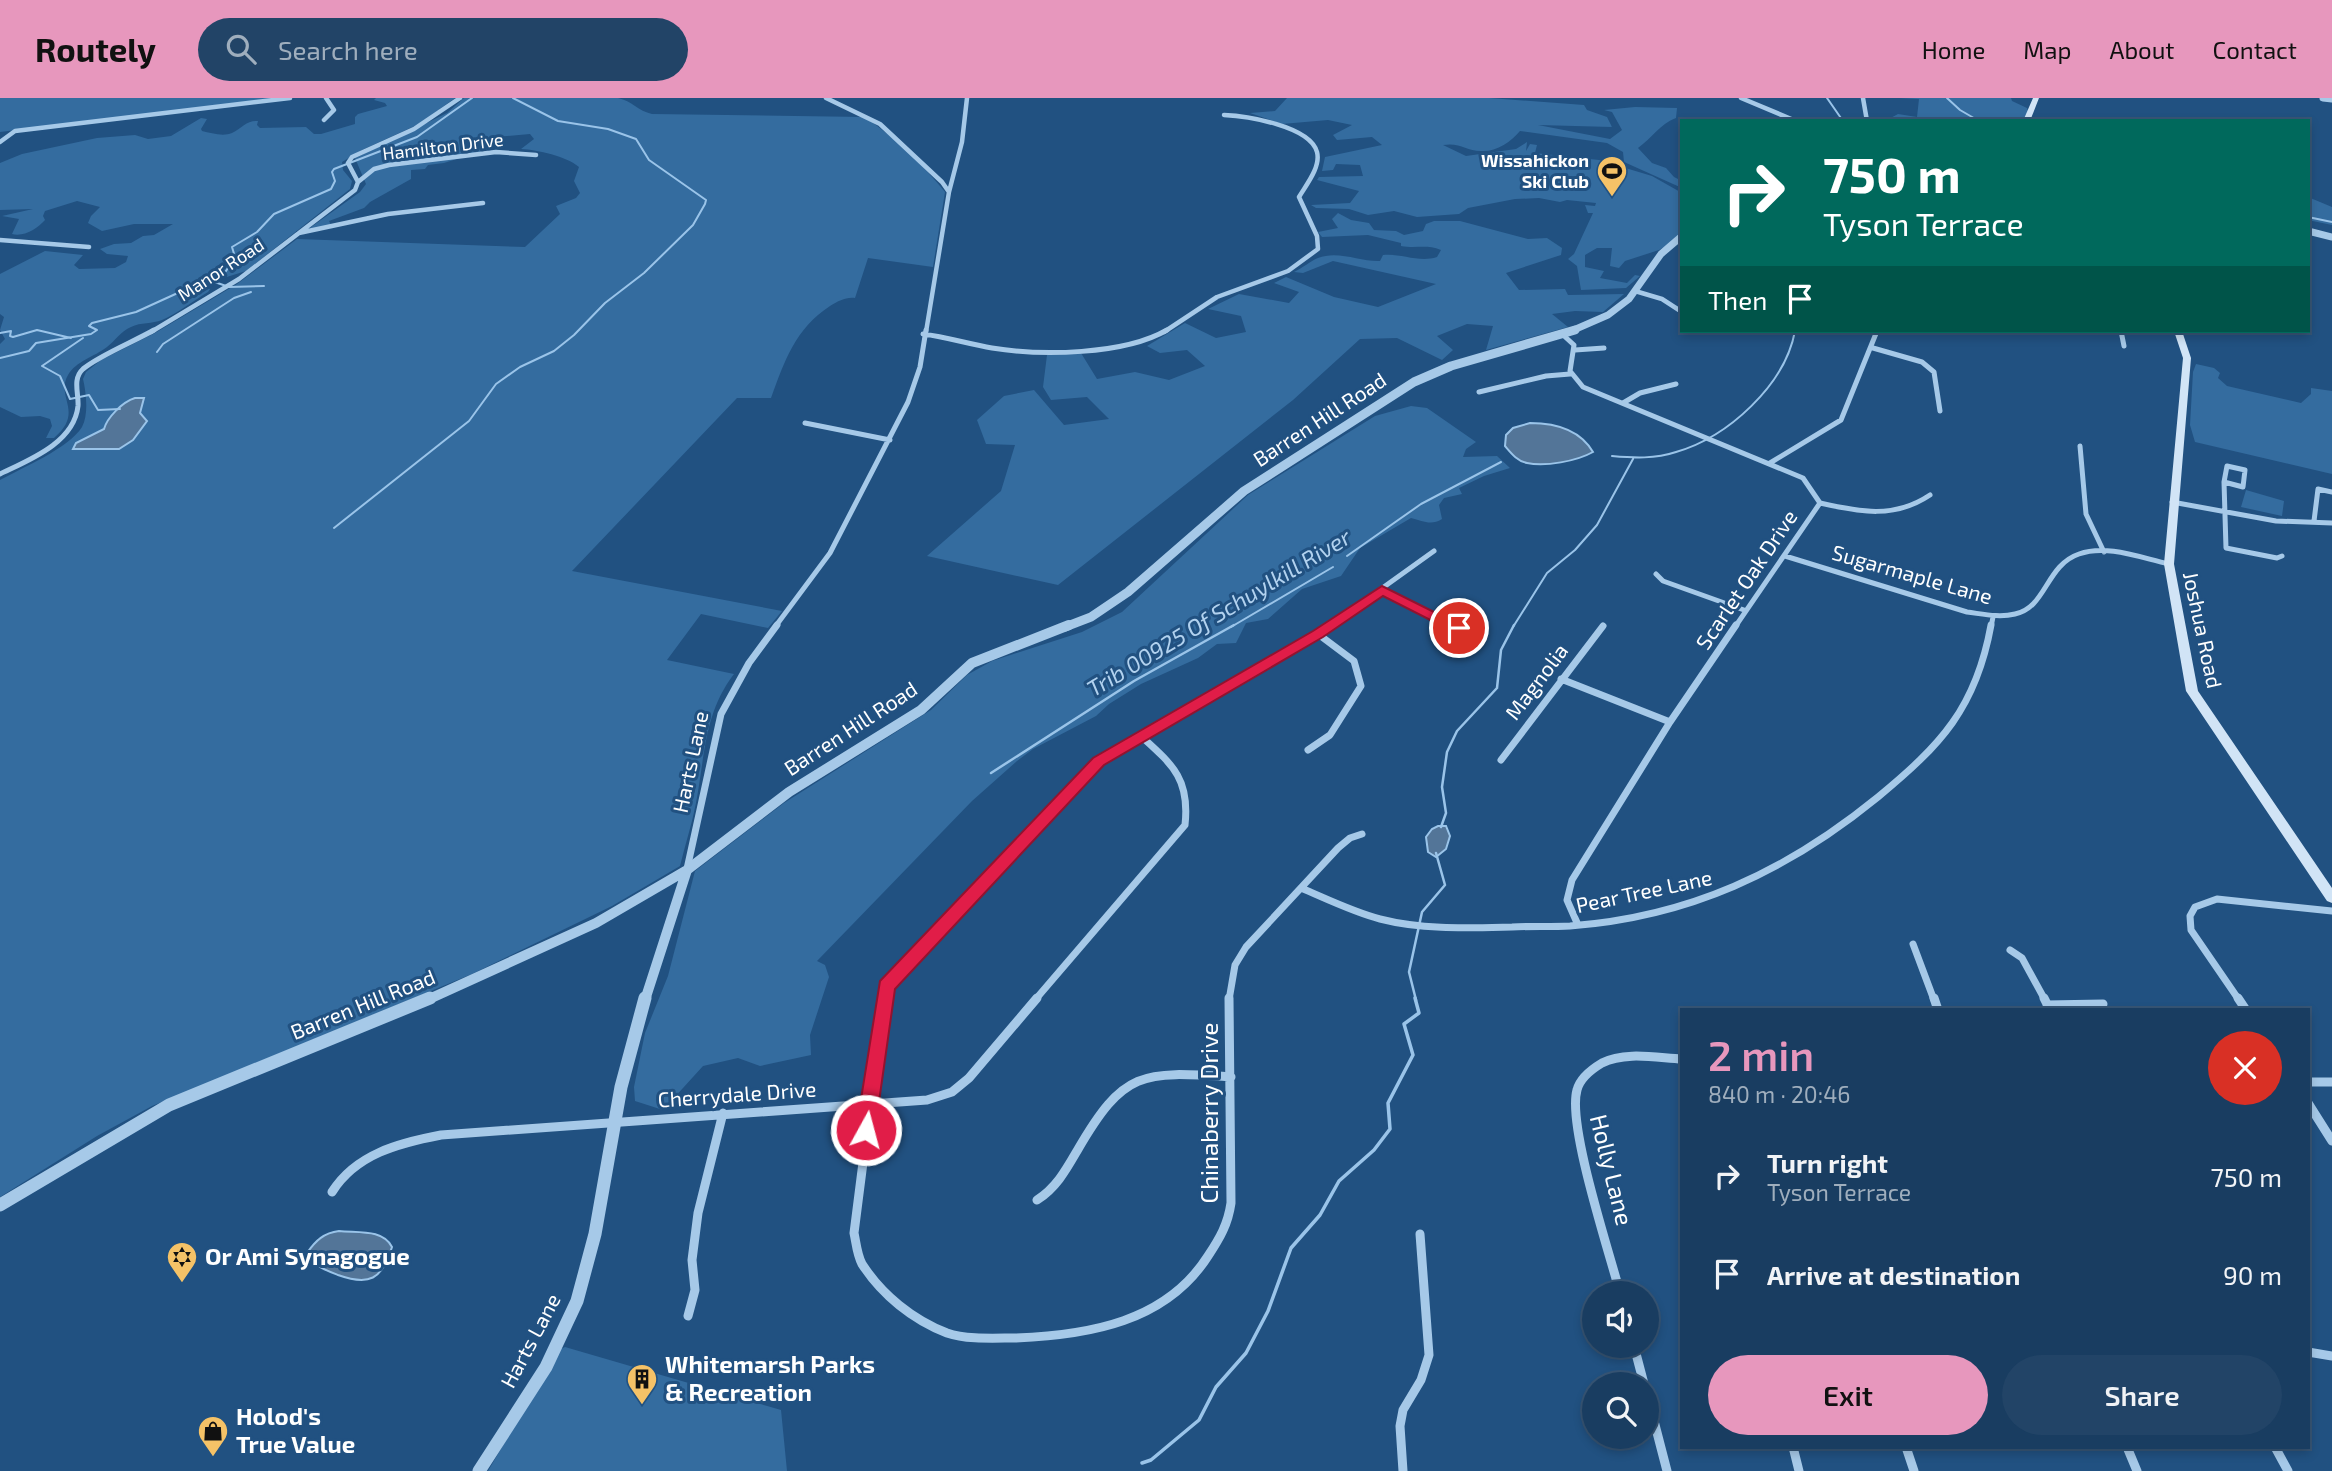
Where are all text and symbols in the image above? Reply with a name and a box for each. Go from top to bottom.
search box [198,18,688,81]
text: Routely [35,29,156,69]
icon: search [222,30,260,68]
text: Search here [278,34,418,65]
text: Home [1922,35,1985,64]
text: Map [2023,35,2071,64]
text: About [2109,35,2175,64]
text: Contact [2213,35,2297,64]
street label: Hamilton Drive [381,128,505,164]
text: 750 m [1823,144,1961,203]
icon: right [1708,147,1799,238]
place label: Wissahickon Ski Club [1481,149,1589,192]
sports icon: Wissahickon Ski Club [1595,154,1629,198]
text: Tyson Terrace [1823,204,2024,242]
street label: Manor Road [173,233,268,305]
icon: arrive [1781,280,1819,318]
text: Then [1708,284,1767,315]
street label: Barren Hill Road [1248,366,1390,471]
street label: Scarlet Oak Drive [1690,505,1802,654]
water label: Trib 00925 Of Schuylkill River [1081,522,1356,702]
street label: Sugarmaple Lane [1829,539,1995,608]
street label: Joshua Road [2179,569,2228,690]
pin [1429,598,1489,658]
icon: arrive [1440,609,1478,647]
street label: Magnolia [1499,638,1572,724]
street label: Barren Hill Road [779,675,921,780]
street label: Harts Lane [667,709,712,815]
street label: Pear Tree Lane [1573,864,1714,917]
street label: Barren Hill Road [287,963,438,1044]
street label: Chinaberry Drive [1194,1022,1223,1204]
text: 2 min [1708,1029,1814,1079]
button: close [2208,1031,2282,1105]
street label: Cherrydale Drive [657,1075,817,1112]
text: 840 m · 20:46 [1708,1080,1850,1108]
position arrow [829,1093,903,1167]
street label: Holly Lane [1585,1111,1640,1228]
text: Turn right [1767,1147,1888,1178]
icon: right [1708,1157,1746,1195]
text: 750 m [2210,1161,2282,1192]
text: Tyson Terrace [1767,1178,1911,1206]
synagogue icon: Or Ami Synagogue [165,1240,199,1284]
place label: Or Ami Synagogue [205,1241,410,1270]
icon: arrive [1708,1255,1746,1293]
text: Arrive at destination [1767,1259,2020,1290]
text: 90 m [2223,1259,2282,1290]
map controls [1582,1281,1659,1449]
button: sound [1582,1281,1659,1358]
street label: Harts Lane [494,1289,565,1392]
place label: Whitemarsh Parks & Recreation [665,1349,875,1406]
button: Exit [1708,1355,1988,1435]
button: Share [2002,1355,2282,1435]
building icon: Whitemarsh Parks & Recreation [625,1362,659,1406]
button: search [1582,1372,1659,1449]
place label: Holod's True Value [236,1401,355,1458]
shop icon: Holod's True Value [196,1414,230,1458]

